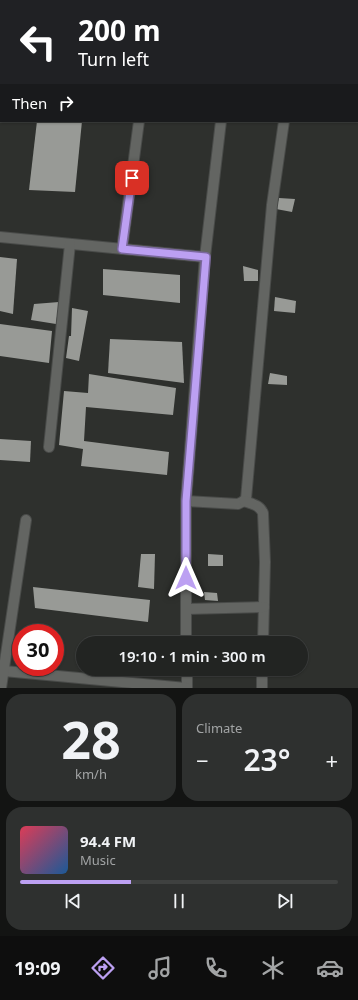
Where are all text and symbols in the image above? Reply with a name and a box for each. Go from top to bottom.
text: 200 m [78,11,161,49]
icon: left [12,16,64,68]
text: Turn left [78,47,149,71]
icon: right [55,92,77,114]
text: Then [12,93,47,113]
pin [115,161,149,195]
icon: arrive [121,167,143,189]
position arrow [165,557,207,599]
speed limit sign: 30 [12,624,64,676]
text: 19:10 · 1 min · 300 m [118,646,266,666]
text: 28 [61,703,121,774]
text: Climate [196,719,242,737]
text: 23° [243,739,291,780]
text: − [196,745,209,775]
text: + [325,745,338,775]
text: km/h [75,765,107,783]
text: 94.4 FM [80,831,136,851]
text: Music [80,851,116,869]
icon: previous [62,890,84,912]
icon: pause [168,890,190,912]
icon: next [274,890,296,912]
icon: directions [89,954,117,982]
icon: music [146,954,174,982]
icon: phone [202,954,230,982]
icon: climate [259,954,287,982]
icon: car [316,954,344,982]
text: 19:09 [14,956,61,980]

